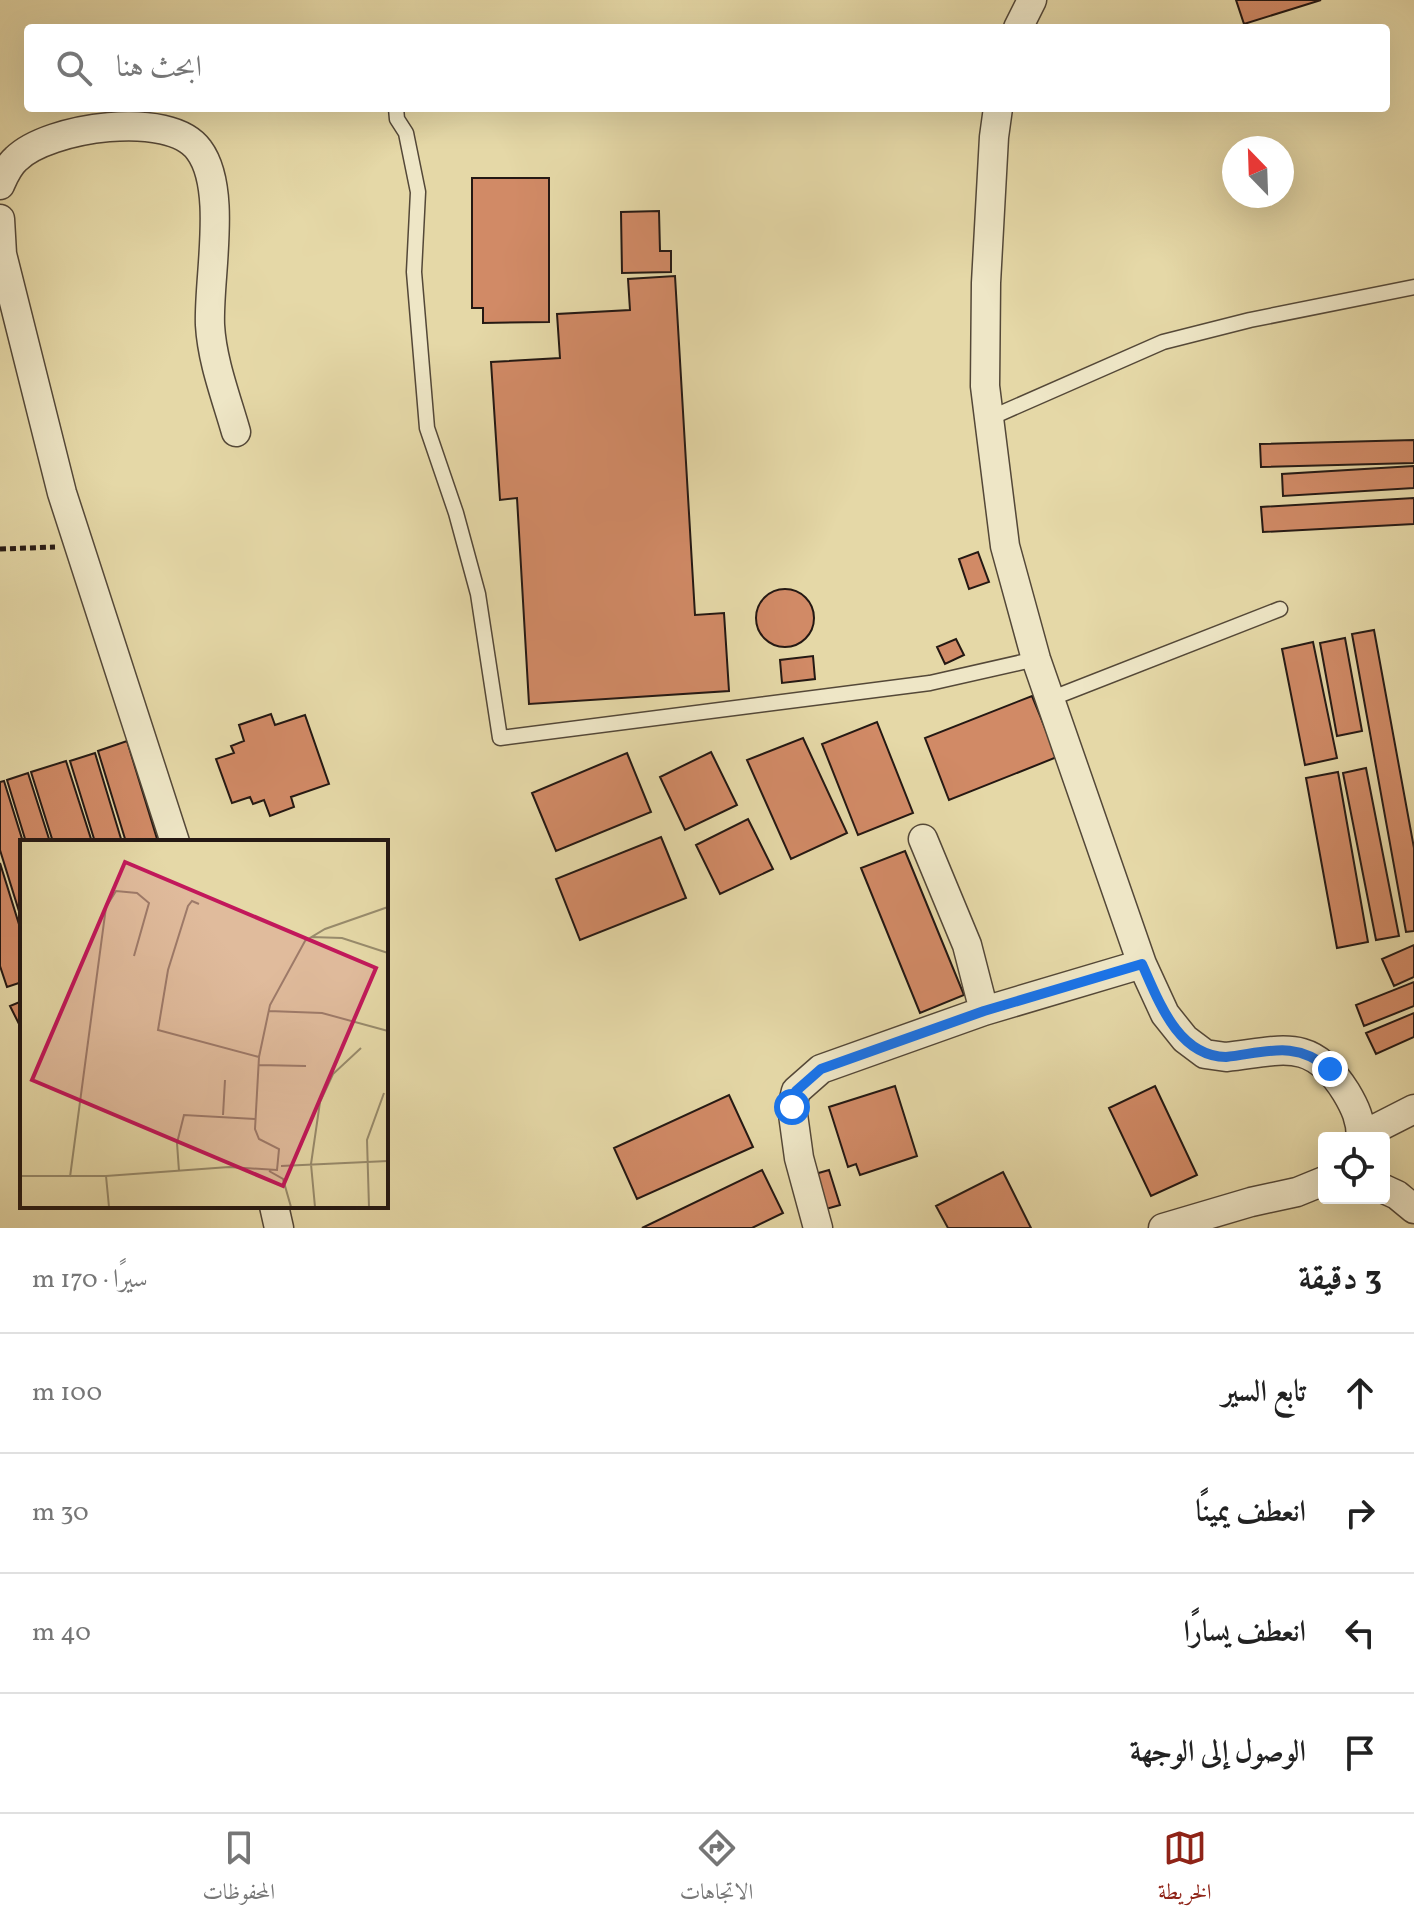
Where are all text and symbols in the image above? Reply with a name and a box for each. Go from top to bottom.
search box [24,24,1390,112]
icon: search [52,46,96,90]
text: ابحث هنا [116,47,202,89]
north arrow [1222,136,1294,208]
inset map [20,840,388,1208]
route end [1312,1051,1348,1087]
route start [774,1089,810,1125]
map controls [1318,1132,1390,1204]
button: locate [1318,1132,1390,1204]
text: 3 دقيقة [1298,1256,1382,1303]
text: سيرًا · 170 m [32,1262,148,1298]
icon: ahead [1338,1371,1382,1415]
text: تابع السير [1222,1372,1306,1414]
text: 100 m [32,1375,102,1411]
icon: right [1338,1491,1382,1535]
text: انعطف يمينًا [1195,1492,1306,1534]
text: 30 m [32,1495,89,1531]
icon: left [1338,1611,1382,1655]
text: انعطف يسارًا [1183,1612,1306,1654]
text: 40 m [32,1615,91,1651]
icon: arrive [1338,1731,1382,1775]
text: الوصول إلى الوجهة [1130,1732,1306,1774]
tab: المحفوظات [202,1826,275,1913]
tab: الاتجاهات [680,1826,753,1913]
tab: الخريطة [1158,1826,1212,1913]

